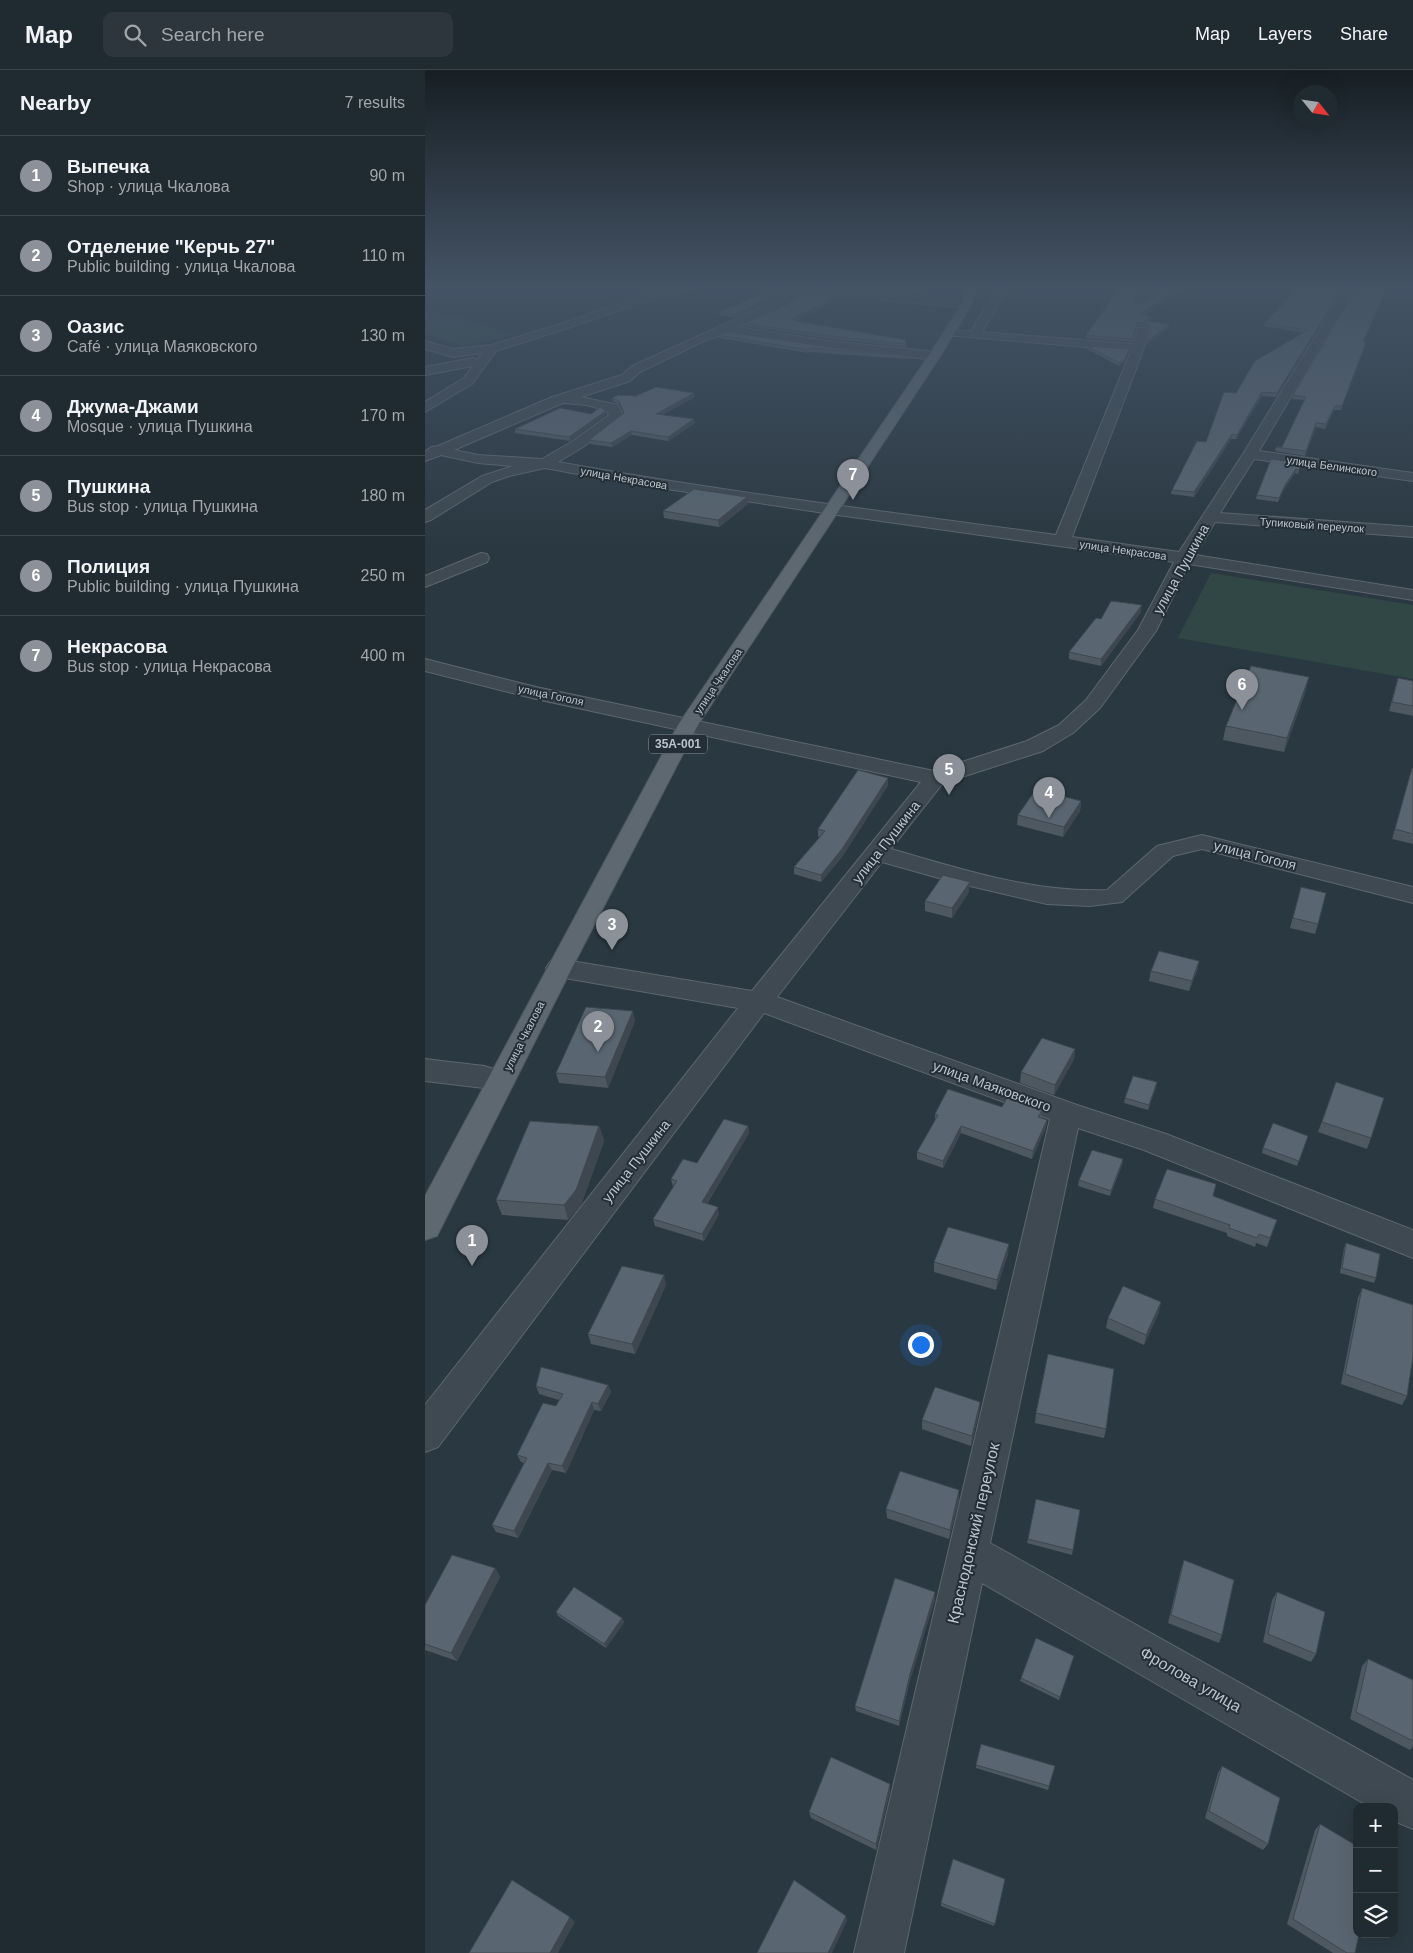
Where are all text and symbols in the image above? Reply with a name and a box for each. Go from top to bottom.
search box [103,12,453,57]
text: Map [25,21,73,48]
icon: search [121,21,149,49]
text: Search here [161,24,265,45]
text: Map [1195,24,1230,44]
text: Layers [1258,24,1312,44]
text: Share [1340,24,1388,44]
north arrow [1293,85,1338,130]
text: Nearby [20,91,91,114]
text: 7 results [345,94,405,111]
text: Выпечка [67,156,150,177]
text: 1 [32,167,40,184]
text: 90 m [369,167,405,184]
text: Shop · улица Чкалова [67,178,230,195]
text: Отделение "Керчь 27" [67,236,275,257]
text: 2 [32,247,40,264]
text: 110 m [362,247,405,264]
text: Public building · улица Чкалова [67,258,295,275]
text: Оазис [67,316,124,337]
text: 3 [32,327,40,344]
text: 130 m [361,327,405,344]
text: Café · улица Маяковского [67,338,257,355]
text: Джума-Джами [67,396,199,417]
text: 4 [32,407,40,424]
text: 170 m [361,407,405,424]
text: Mosque · улица Пушкина [67,418,253,435]
street label: улица Белинского [1286,454,1378,478]
pin: 7 [837,459,869,500]
street label: улица Некрасова [580,464,669,492]
text: Пушкина [67,476,150,497]
text: 5 [32,487,40,504]
text: 180 m [361,487,405,504]
text: Bus stop · улица Пушкина [67,498,258,515]
street label: Тупиковый переулок [1259,515,1365,535]
street label: улица Пушкина [1150,521,1212,617]
street label: улица Некрасова [1079,538,1168,562]
text: Полиция [67,556,150,577]
text: 6 [32,567,40,584]
text: 250 m [361,567,405,584]
text: Public building · улица Пушкина [67,578,299,595]
text: Некрасова [67,636,167,657]
street label: улица Чкалова [692,645,745,716]
text: 7 [32,647,40,664]
text: 400 m [361,647,405,664]
text: Bus stop · улица Некрасова [67,658,271,675]
pin: 6 [1226,669,1258,710]
street label: улица Гоголя [517,682,585,708]
road number: 35А-001 [649,734,707,754]
pin: 5 [933,754,965,795]
pin: 4 [1033,777,1065,818]
street label: улица Пушкина [849,797,923,886]
street label: улица Гоголя [1212,837,1298,873]
pin: 3 [596,909,628,950]
street label: улица Чкалова [501,998,547,1073]
pin: 2 [582,1011,614,1052]
street label: улица Маяковского [931,1057,1053,1115]
street label: улица Пушкина [599,1116,673,1205]
pin: 1 [456,1225,488,1266]
your location [908,1332,934,1358]
street label: Краснодонский переулок [944,1440,1003,1625]
street label: Фролова улица [1137,1644,1244,1715]
map controls [1353,1803,1398,1938]
button: + [1353,1803,1398,1848]
button: − [1353,1848,1398,1893]
button: layers [1353,1893,1398,1938]

